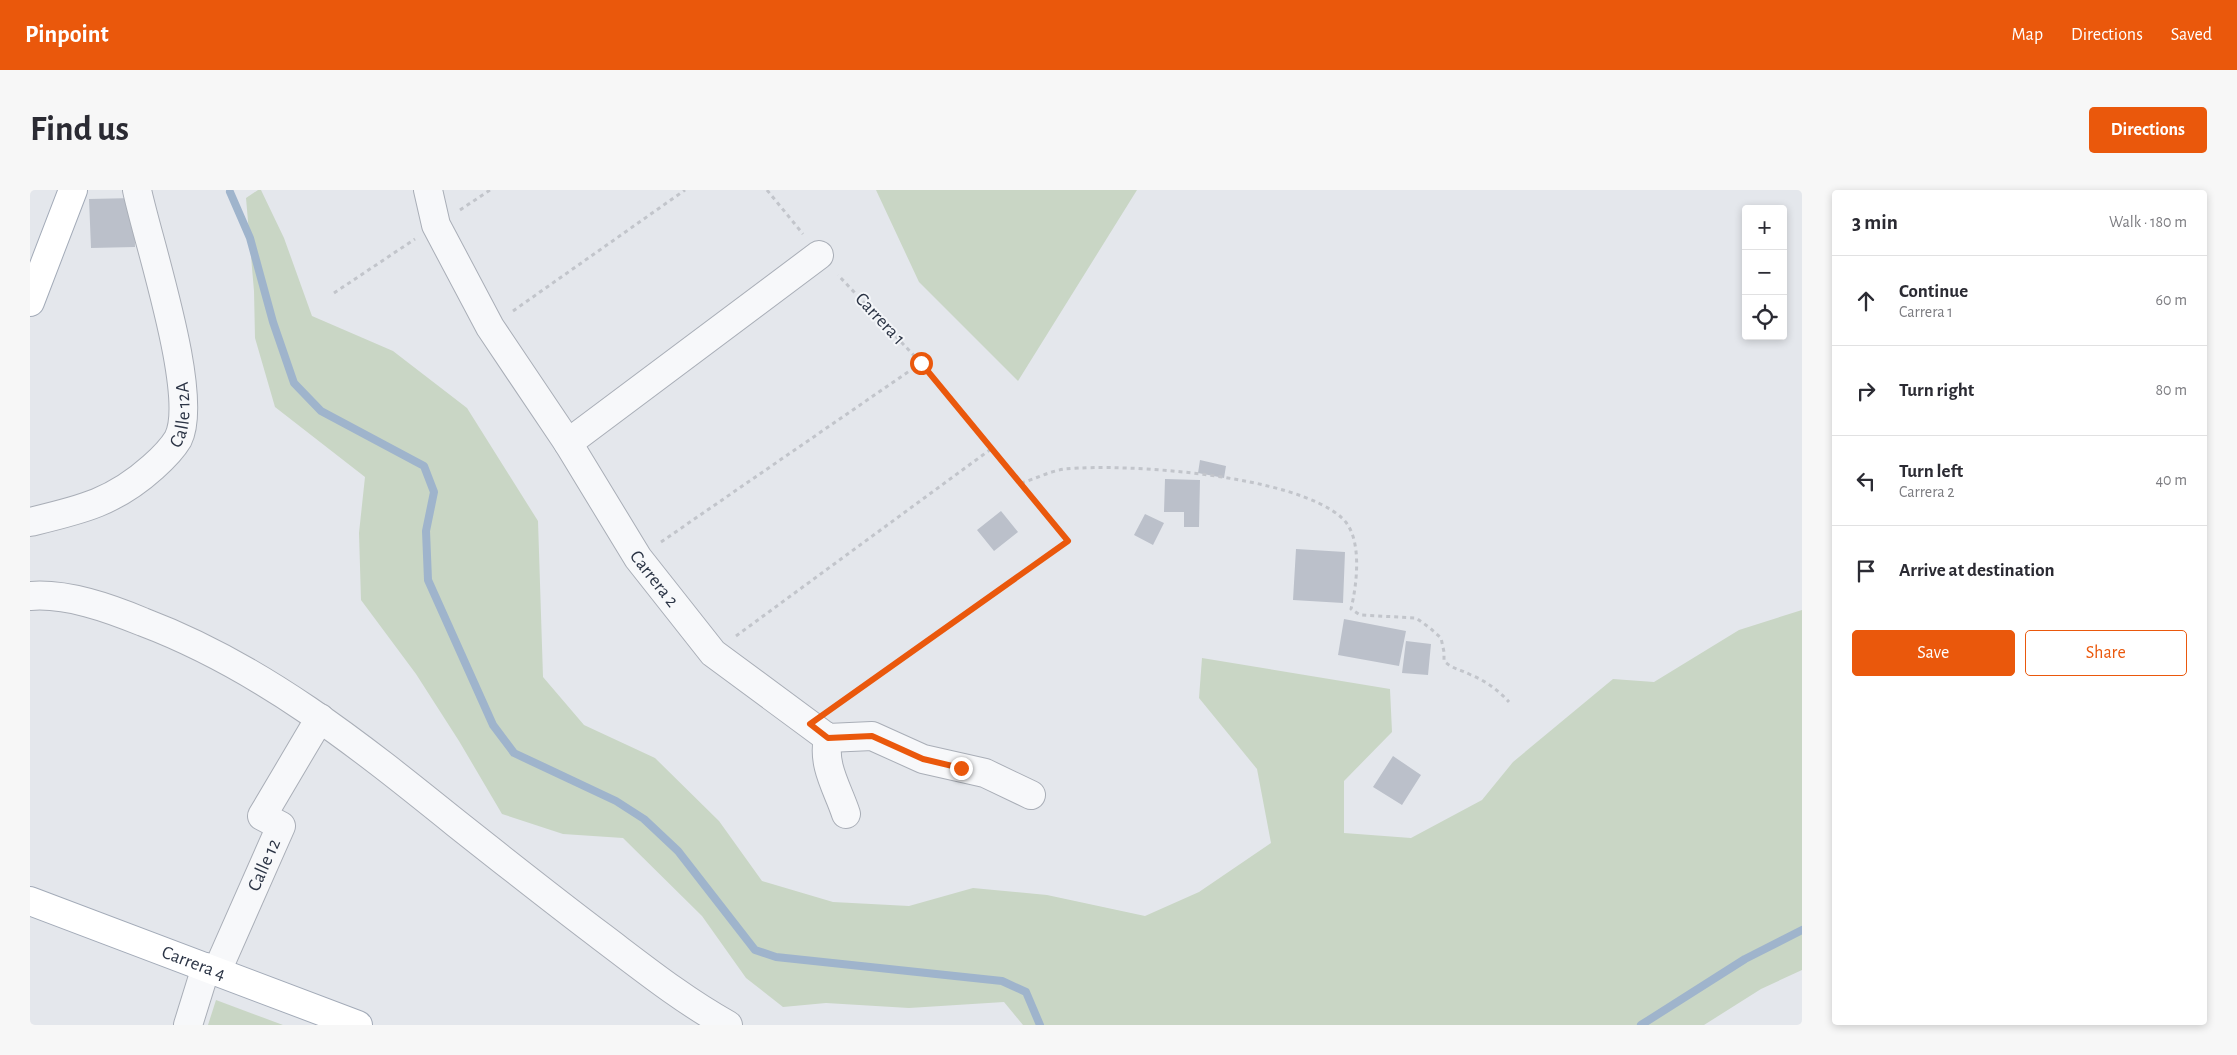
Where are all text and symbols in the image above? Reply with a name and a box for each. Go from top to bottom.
text: Pinpoint [25,23,109,47]
text: Map [2012,26,2043,44]
text: Directions [2071,26,2143,44]
text: Saved [2171,26,2212,44]
button: Directions [2089,107,2207,153]
text: Find us [30,112,129,147]
map controls [1742,205,1787,340]
button: + [1742,205,1787,250]
text: 3 min [1852,212,1898,233]
text: Walk · 180 m [2109,214,2187,230]
button: − [1742,250,1787,295]
text: Continue [1899,282,1968,301]
icon: ahead [1852,287,1880,315]
street label: Carrera 1 [851,289,909,349]
text: 60 m [2156,292,2187,308]
button: locate [1742,295,1787,340]
text: Carrera 1 [1899,304,1953,320]
route start [910,352,933,375]
icon: right [1852,377,1880,405]
street label: Calle 12A [166,381,193,451]
text: Turn right [1899,381,1974,400]
text: 80 m [2156,382,2187,398]
text: Turn left [1899,462,1963,481]
icon: left [1852,467,1880,495]
text: 40 m [2155,472,2187,488]
text: Carrera 2 [1899,484,1955,500]
street label: Carrera 2 [626,547,682,611]
icon: arrive [1852,557,1880,585]
text: Arrive at destination [1899,561,2055,580]
button: Save [1852,630,2015,676]
button: Share [2025,630,2187,676]
route end [950,757,973,780]
street label: Calle 12 [244,835,284,894]
street label: Carrera 4 [159,942,228,984]

